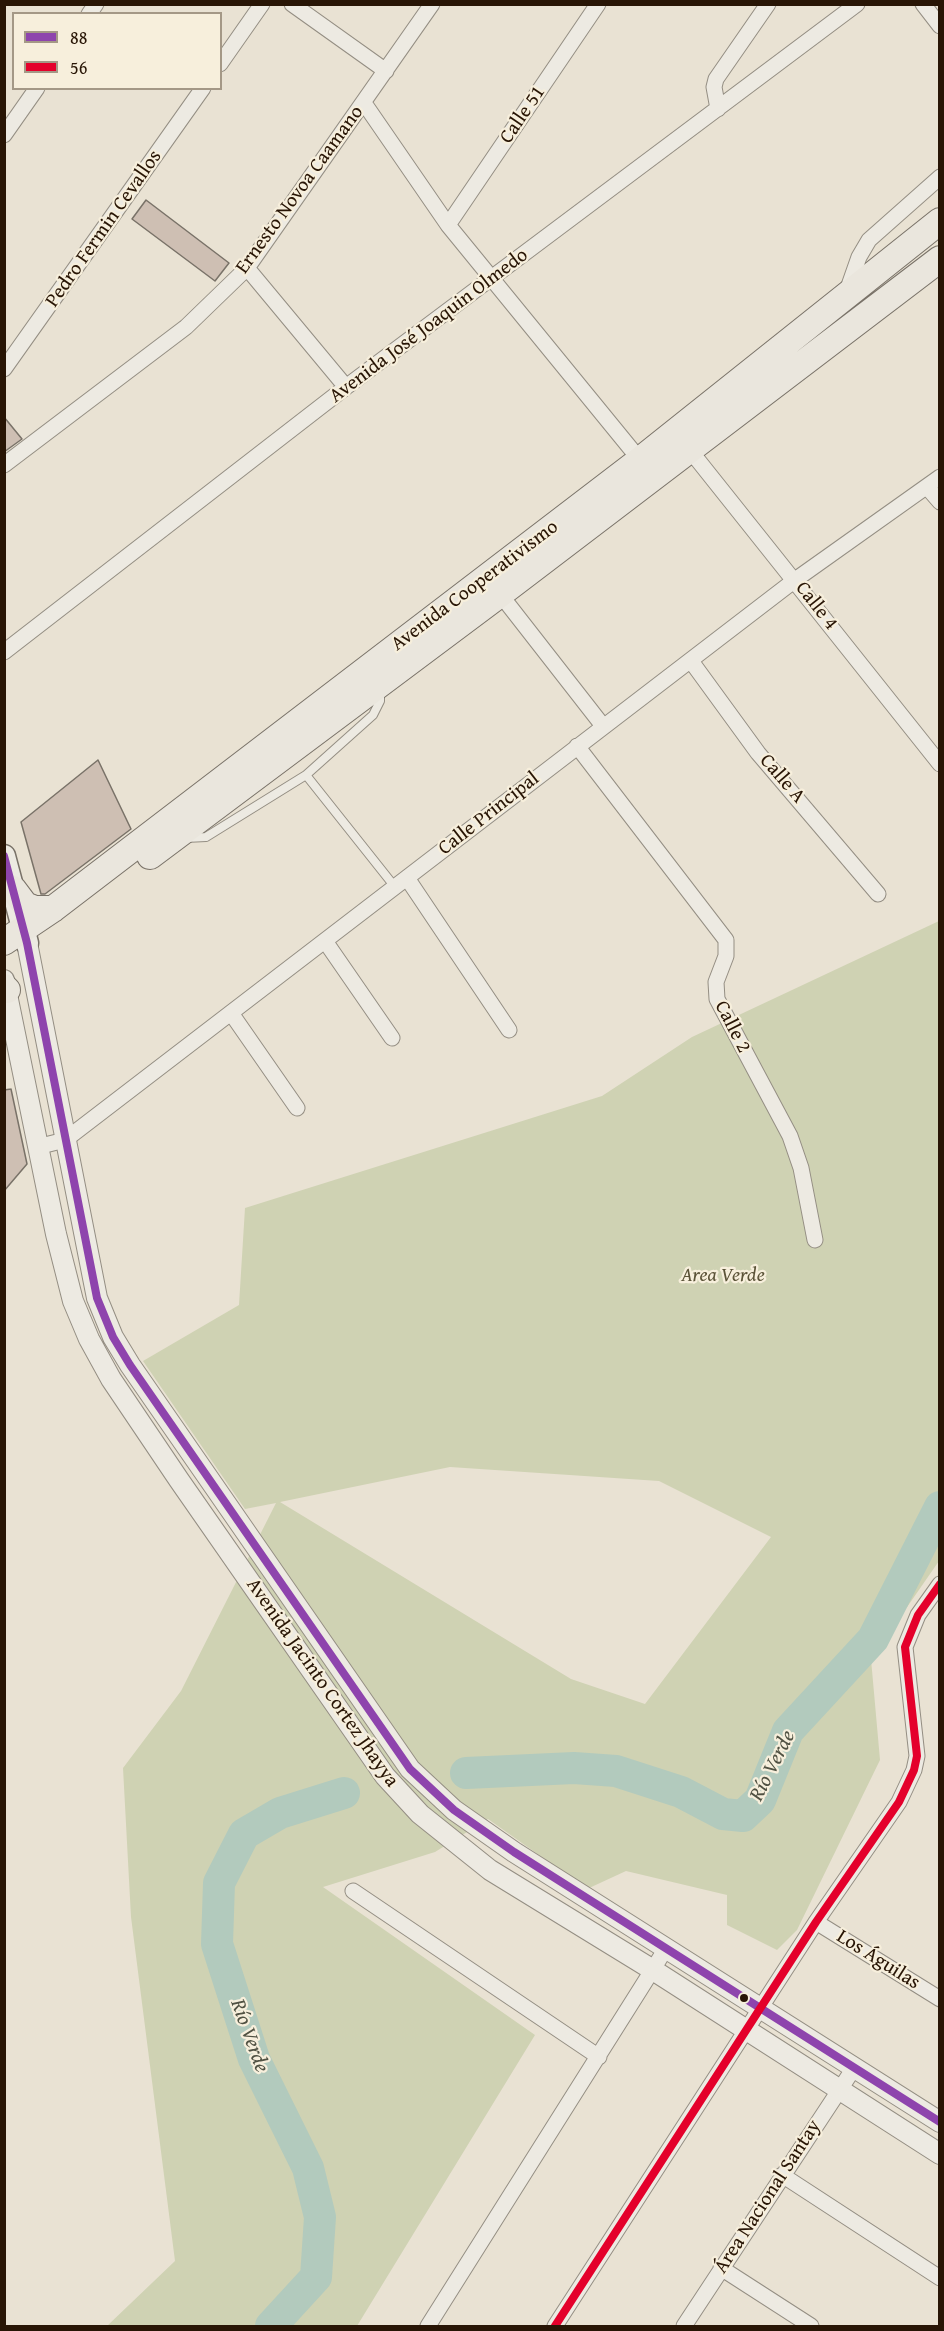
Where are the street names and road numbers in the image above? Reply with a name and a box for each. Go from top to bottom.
street label: Calle 51 [495,82,551,148]
street label: Ernesto Novoa Caamano [231,101,369,279]
street label: Pedro Fermin Cevallos [41,146,167,312]
street label: Avenida José Joaquin Olmedo [325,243,533,409]
street label: Avenida Cooperativismo [387,515,563,657]
street label: Calle 4 [790,577,842,635]
street label: Calle A [754,749,810,809]
street label: Calle Principal [434,767,544,861]
street label: Calle 2 [709,997,755,1057]
street label: Avenida Jacinto Cortez Jhayya [241,1574,403,1792]
street label: Los Águilas [832,1925,924,1995]
street label: Área Nacional Santay [709,2116,827,2278]

